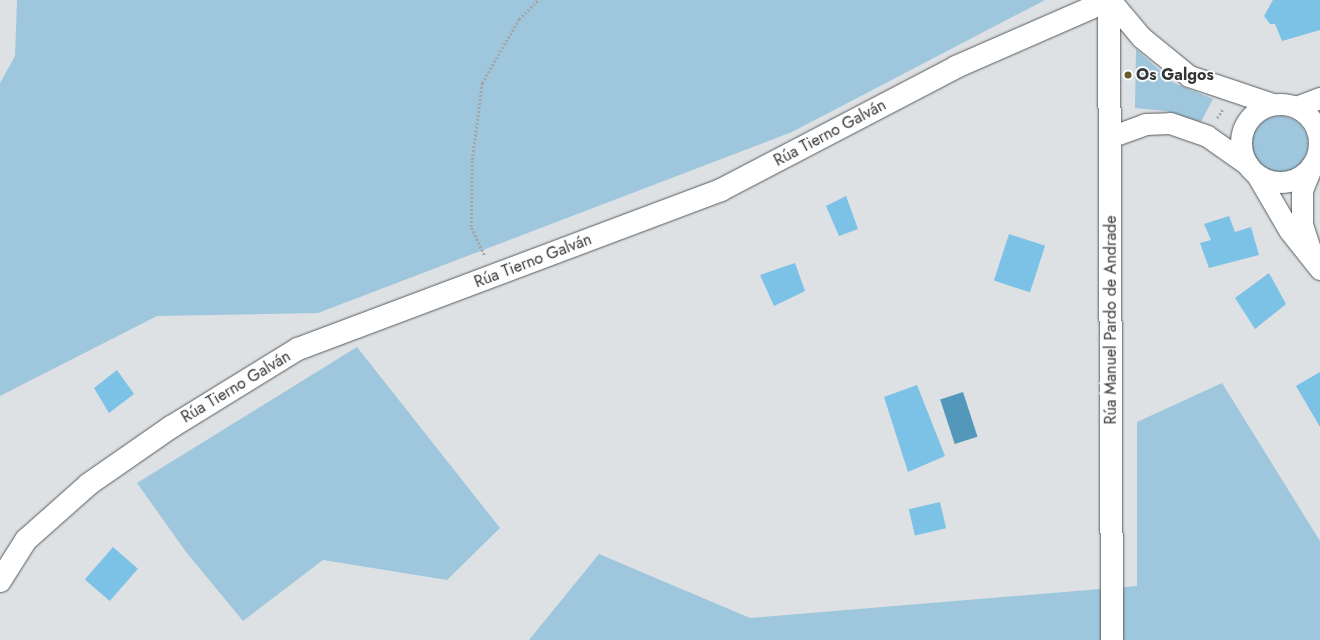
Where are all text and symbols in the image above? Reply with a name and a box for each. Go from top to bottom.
place label: Os Galgos [1136,65,1214,85]
marker: Os Galgos [1123,70,1133,80]
street label: Rúa Tierno Galván [771,95,889,171]
street label: Rúa Manuel Pardo de Andrade [1101,216,1121,424]
street label: Rúa Tierno Galván [472,230,594,292]
street label: Rúa Tierno Galván [178,347,294,427]

